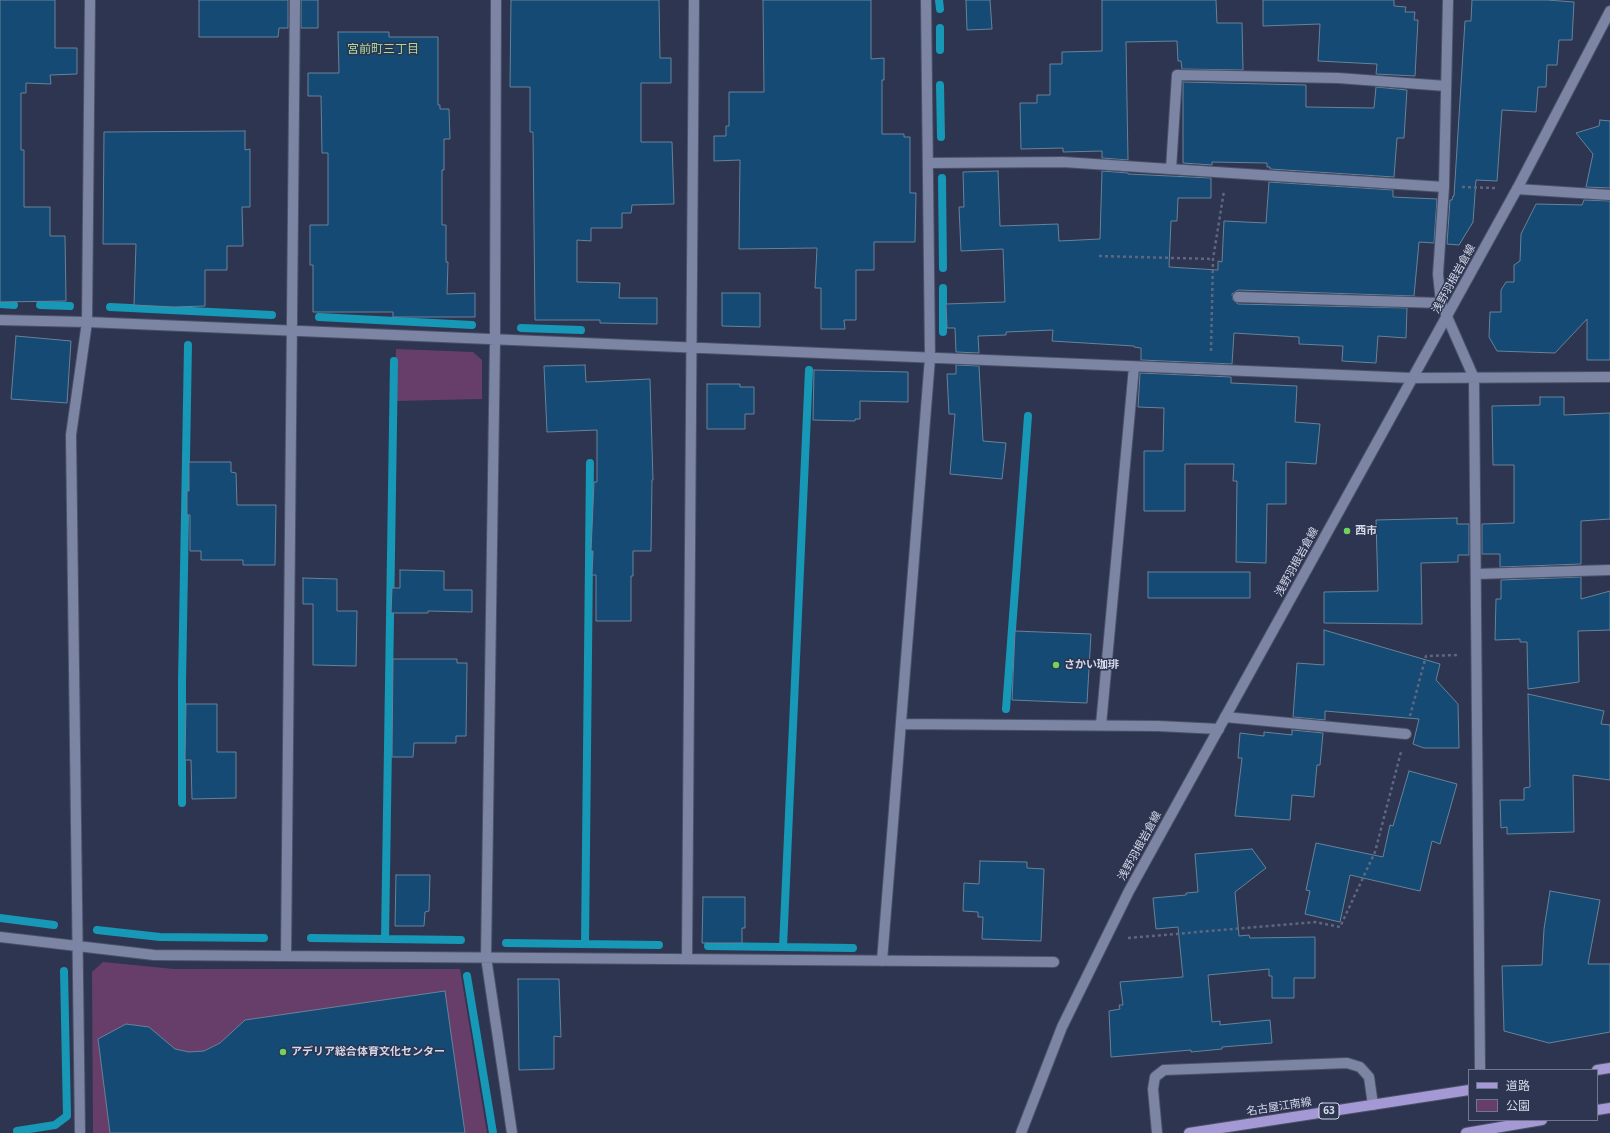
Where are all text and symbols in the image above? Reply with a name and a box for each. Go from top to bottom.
district label: 宮前町三丁目 [347,43,419,57]
street label: 浅野羽根岩倉線 [1430,242,1478,316]
place label: 西市 [1355,524,1377,538]
street label: 浅野羽根岩倉線 [1273,525,1321,599]
marker: 西市 [1342,526,1352,536]
place label: さかい珈琲 [1064,658,1119,672]
marker: さかい珈琲 [1051,660,1061,670]
street label: 浅野羽根岩倉線 [1116,809,1164,883]
place label: アデリア総合体育文化センター [291,1045,445,1059]
marker: アデリア総合体育文化センター [278,1047,288,1057]
legend [1468,1069,1598,1121]
text: 道路 [1506,1077,1530,1094]
street label: 名古屋江南線 [1245,1095,1313,1119]
text: 公園 [1506,1097,1530,1114]
road number: 63 [1319,1103,1339,1119]

